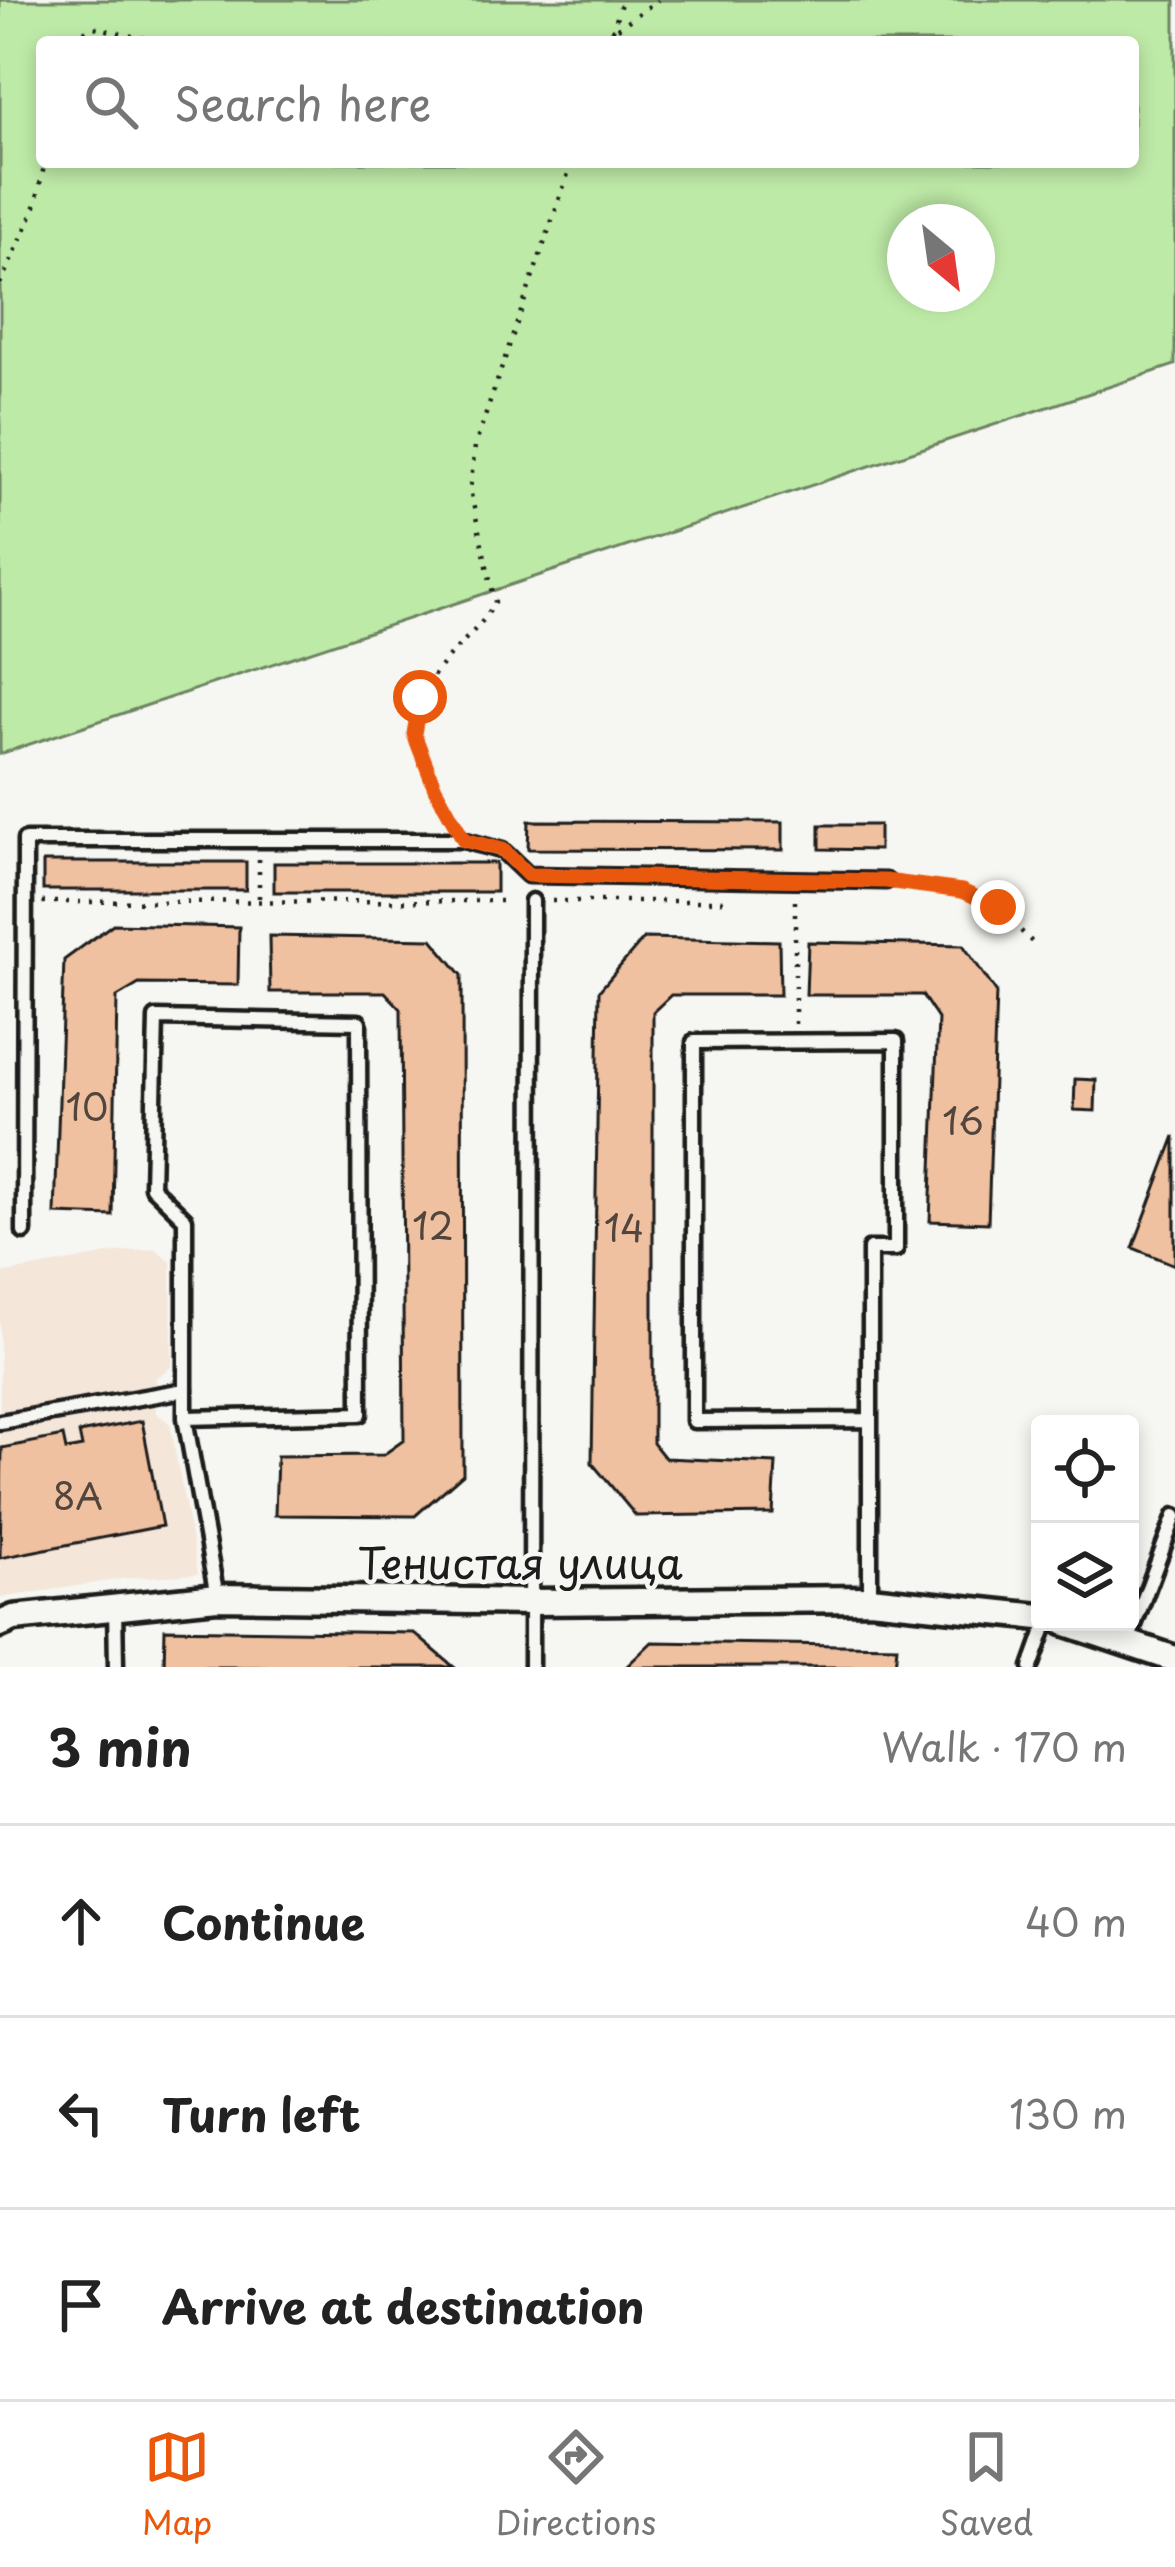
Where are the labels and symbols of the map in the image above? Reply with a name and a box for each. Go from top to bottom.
north arrow [887,204,995,312]
route start [393,670,447,724]
route end [971,880,1025,934]
house number: 10 [66,1079,108,1133]
house number: 16 [942,1093,984,1147]
house number: 12 [412,1198,454,1252]
house number: 14 [604,1200,644,1254]
house number: 8А [53,1468,103,1522]
street label: Тенистая улица [357,1530,683,1593]

